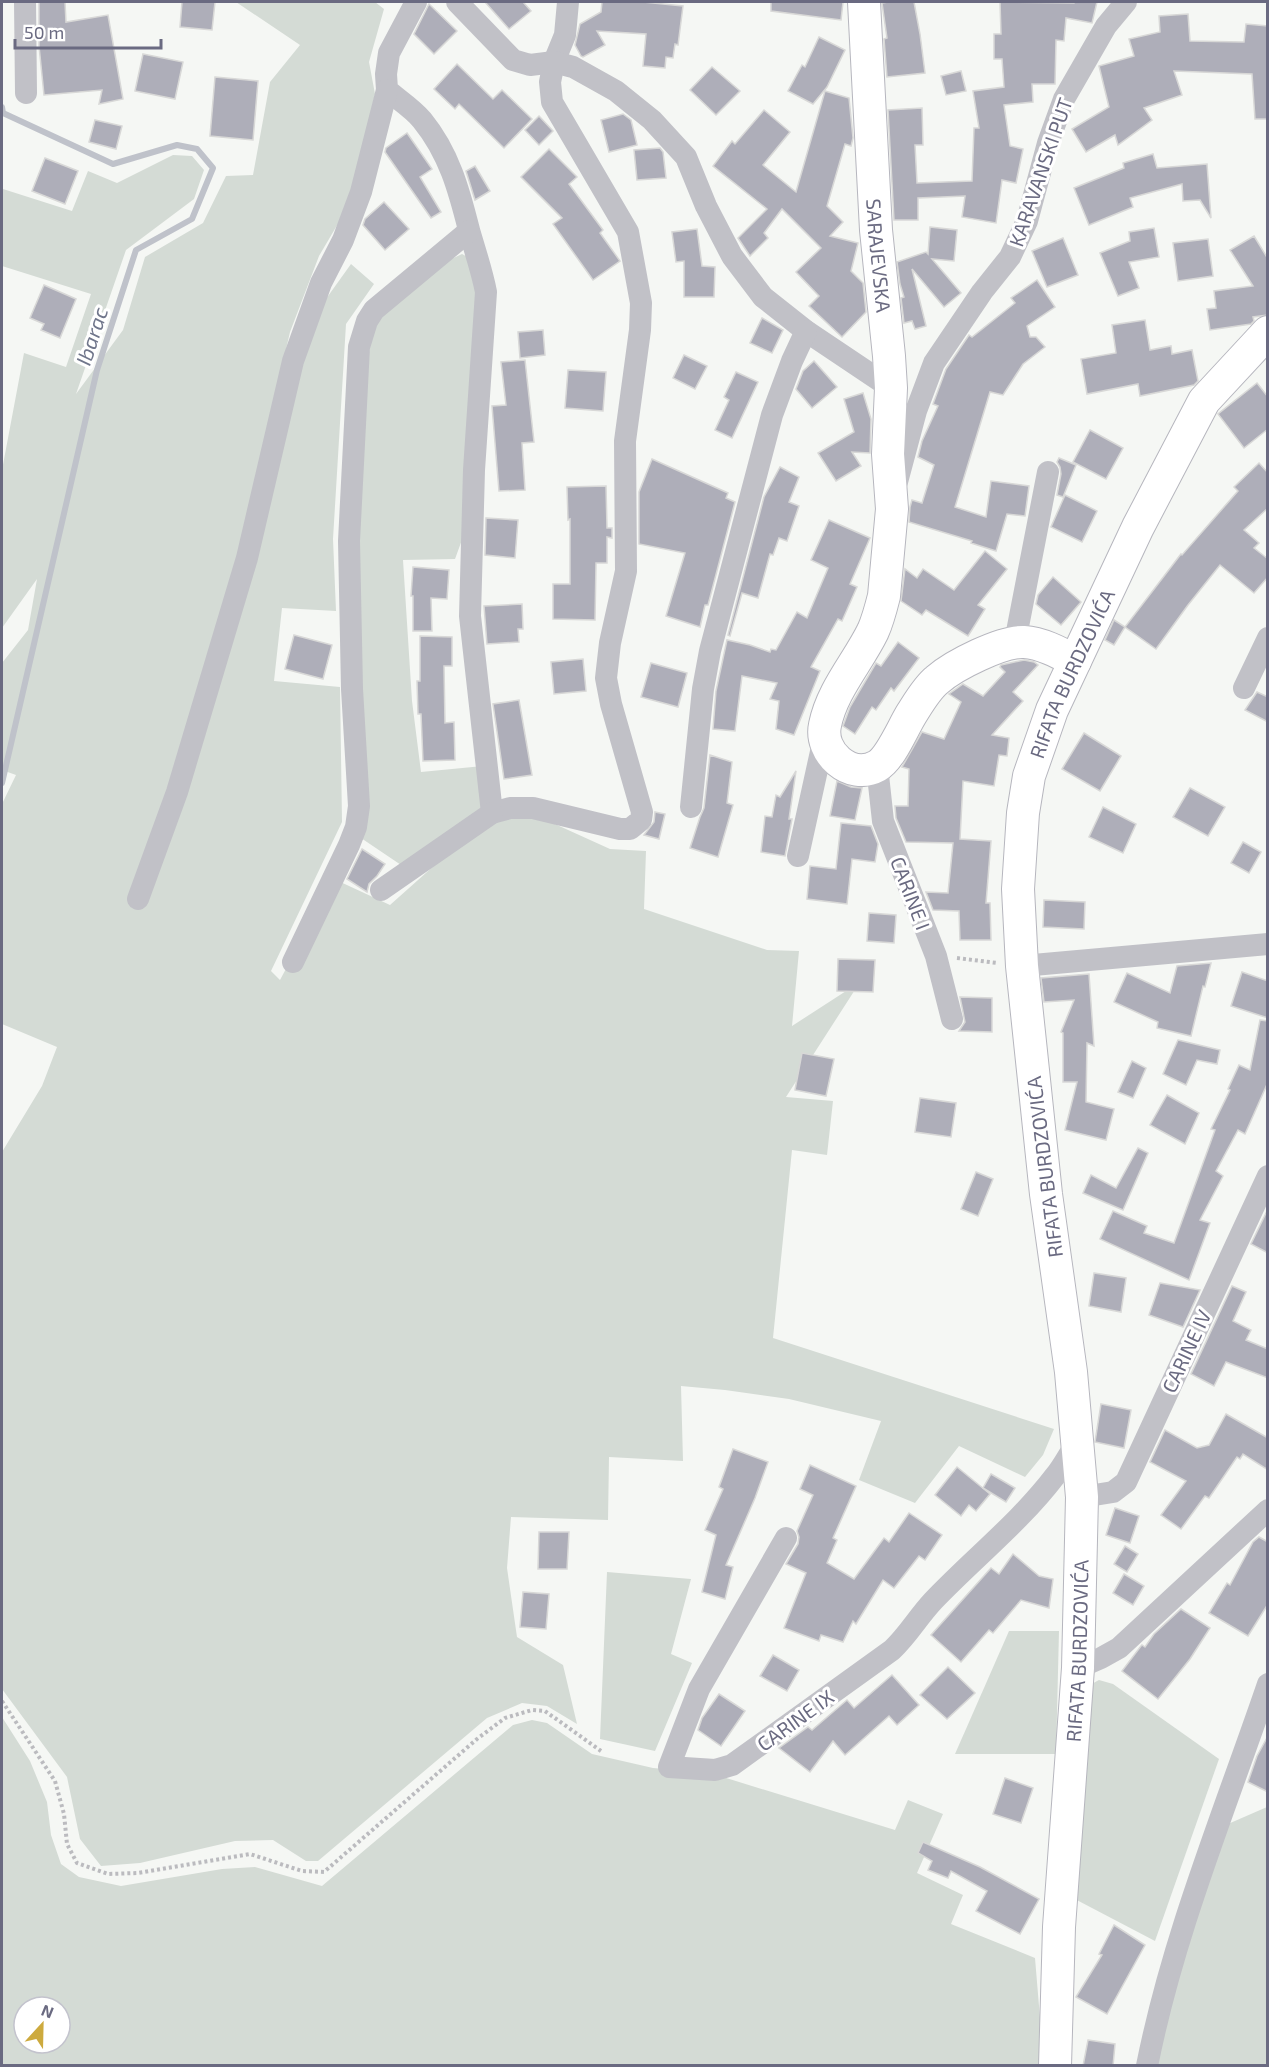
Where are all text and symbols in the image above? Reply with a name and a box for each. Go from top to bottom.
scale bar [15,12,160,50]
text: 50 m [24,21,64,43]
street label: KARAVANSKI PUT [1003,94,1077,250]
street label: SARAJEVSKA [862,198,896,314]
water label: Ibarac [70,304,112,368]
street label: RIFATA BURDZOVIĆA [1024,585,1119,761]
street label: CARINE I [886,853,936,933]
street label: RIFATA BURDZOVIĆA [1021,1074,1067,1259]
street label: CARINE IV [1156,1306,1216,1396]
street label: RIFATA BURDZOVIĆA [1061,1559,1093,1743]
street label: CARINE IX [752,1684,838,1756]
north arrow [12,1995,72,2055]
text: N [39,2000,57,2022]

